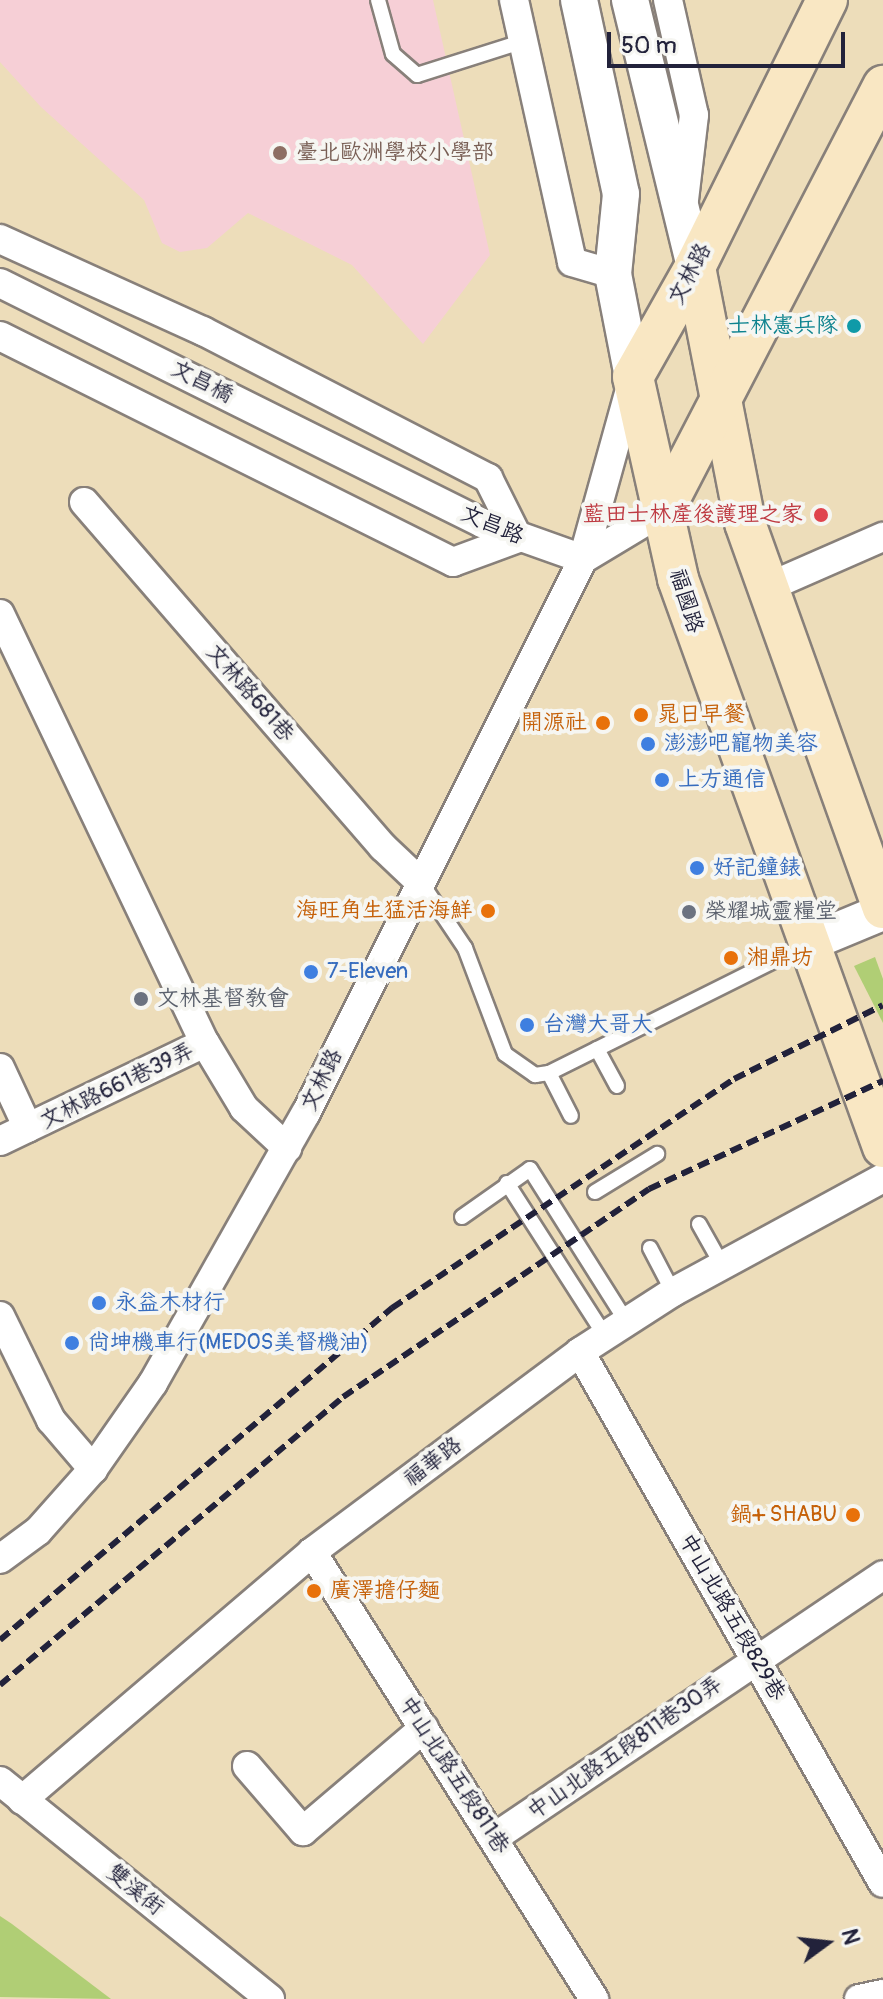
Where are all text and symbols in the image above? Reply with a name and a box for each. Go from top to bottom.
scale bar [611,16,849,66]
text: 50 m [621,31,677,60]
place label: 臺北歐洲學校小學部 [296,140,494,166]
marker: 臺北歐洲學校小學部 [271,144,289,162]
street label: 文林路 [663,239,717,309]
place label: 士林憲兵隊 [728,313,838,339]
marker: 士林憲兵隊 [845,317,863,335]
street label: 文昌橋 [167,355,237,409]
street label: 文昌路 [456,500,528,550]
place label: 藍田士林產後護理之家 [583,502,803,528]
marker: 藍田士林產後護理之家 [810,504,832,526]
street label: 福國路 [664,566,708,636]
street label: 文林路681巷 [201,639,299,747]
place label: 晁日早餐 [657,702,745,728]
marker: 晁日早餐 [632,706,650,724]
place label: 開源社 [521,710,587,736]
marker: 開源社 [594,714,612,732]
place label: 澎澎吧寵物美容 [664,731,818,757]
marker: 澎澎吧寵物美容 [639,735,657,753]
place label: 上方通信 [678,767,766,793]
marker: 上方通信 [653,771,671,789]
place label: 好記鐘錶 [713,855,801,881]
marker: 好記鐘錶 [688,859,706,877]
place label: 海旺角生猛活海鮮 [296,898,472,924]
place label: 榮耀城靈糧堂 [705,899,837,925]
marker: 海旺角生猛活海鮮 [479,902,497,920]
marker: 榮耀城靈糧堂 [680,903,698,921]
place label: 湘鼎坊 [747,945,813,971]
marker: 湘鼎坊 [722,949,740,967]
place label: 7-Eleven [327,959,408,985]
marker: 7-Eleven [302,963,320,981]
place label: 文林基督教會 [157,986,289,1012]
marker: 文林基督教會 [132,990,150,1008]
place label: 台灣大哥大 [543,1012,653,1038]
marker: 台灣大哥大 [518,1016,536,1034]
street label: 文林路661巷39弄 [36,1037,198,1135]
street label: 文林路 [296,1045,348,1115]
place label: 永益木材行 [115,1290,225,1316]
marker: 永益木材行 [90,1294,108,1312]
place label: 尚坤機車行(MEDOS美督機油) [88,1330,369,1356]
marker: 尚坤機車行(MEDOS美督機油) [63,1334,81,1352]
street label: 福華路 [399,1432,467,1492]
place label: 鍋+ SHABU [730,1502,837,1528]
marker: 鍋+ SHABU [844,1506,862,1524]
street label: 中山北路五段829巷 [673,1529,791,1705]
place label: 廣澤擔仔麵 [330,1578,440,1604]
marker: 廣澤擔仔麵 [305,1582,323,1600]
street label: 中山北路五段811巷30弄 [523,1671,727,1825]
street label: 中山北路五段811巷 [393,1691,515,1859]
street label: 雙溪街 [101,1859,169,1921]
north arrow [787,1903,867,1983]
text: N [835,1926,866,1948]

